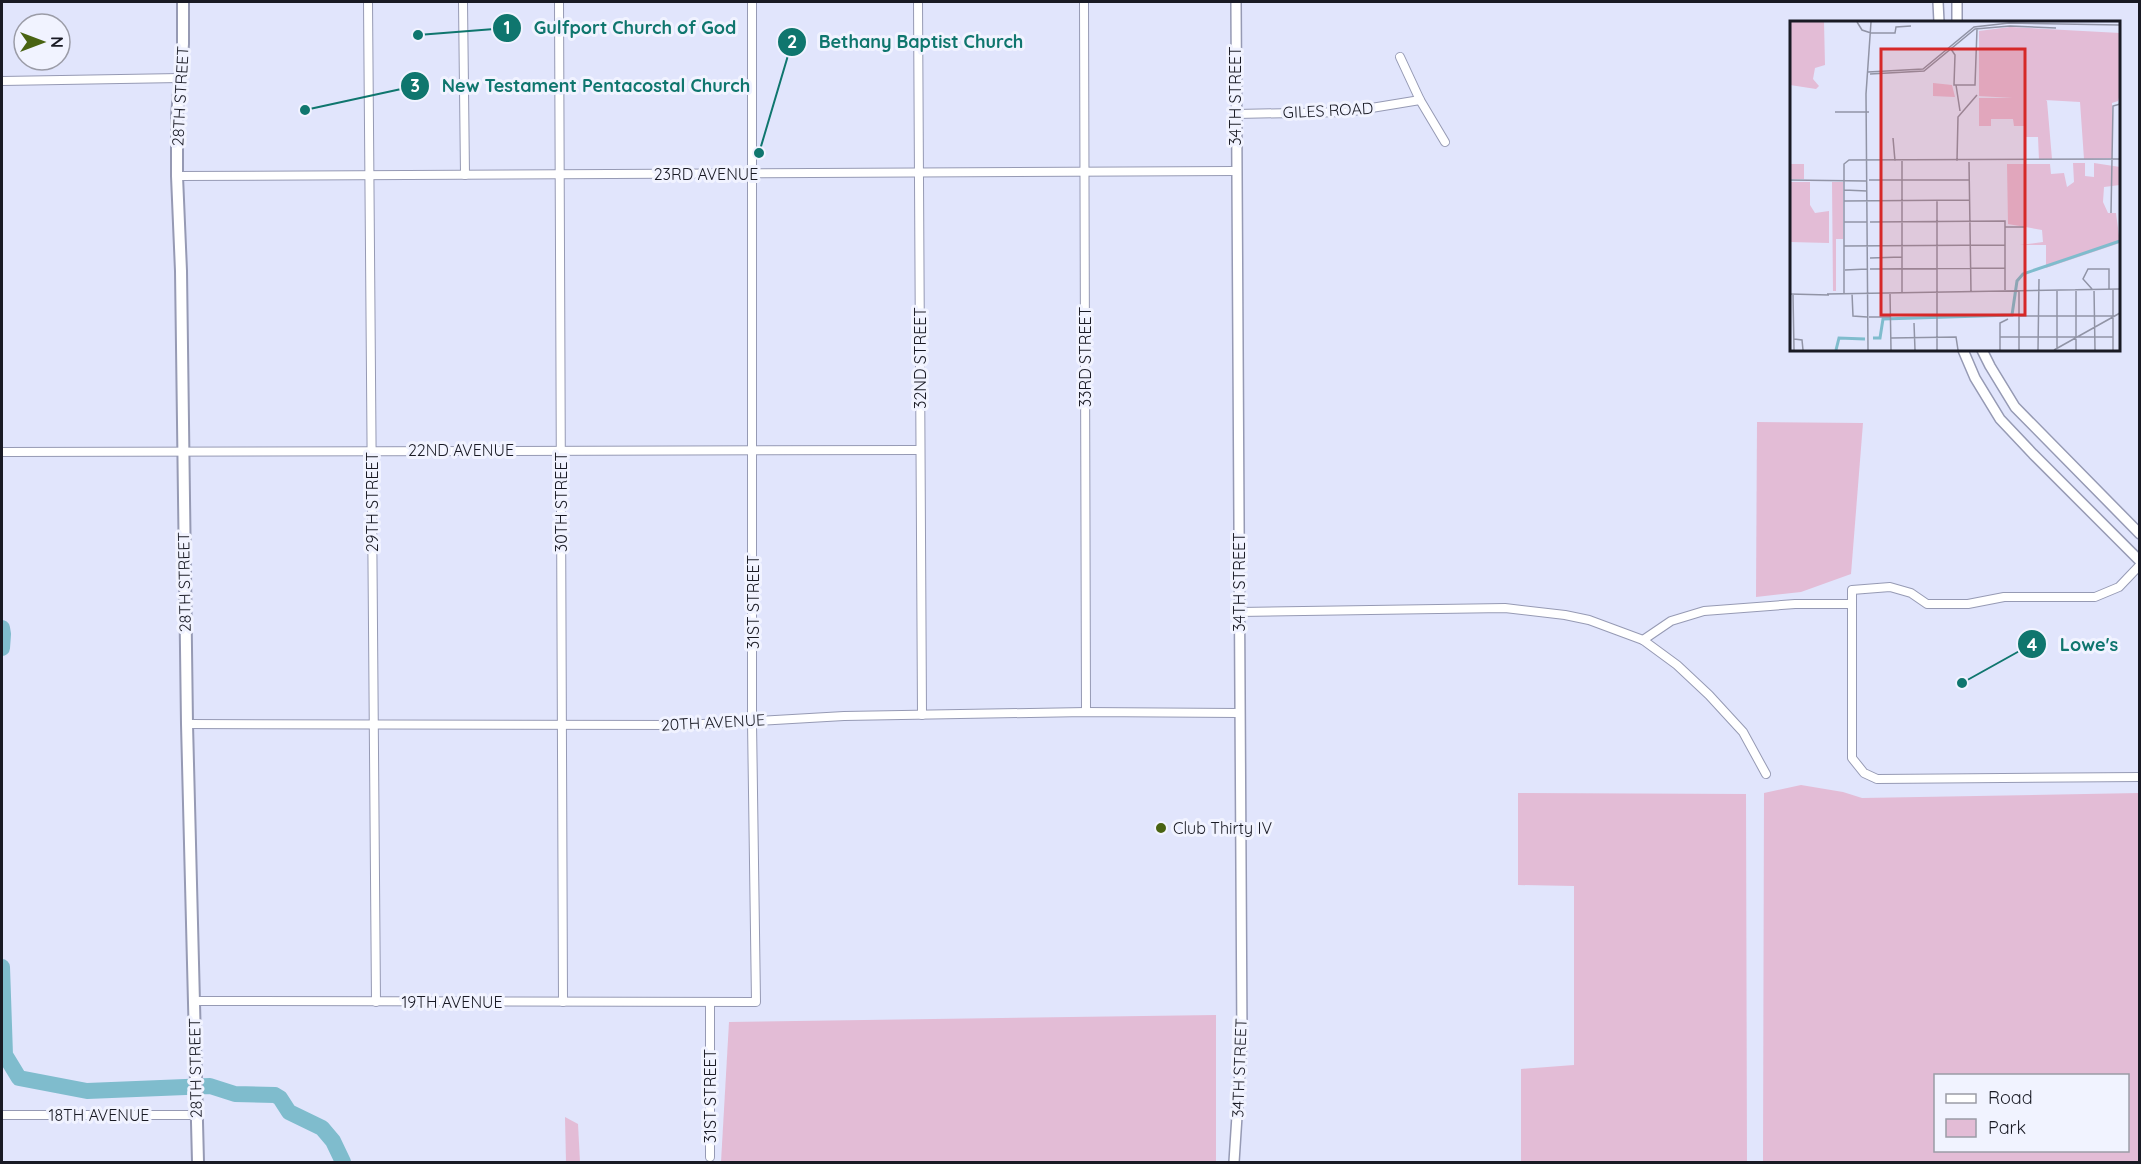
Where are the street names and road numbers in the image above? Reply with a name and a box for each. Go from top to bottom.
street label: 28TH STREET [167,45,193,147]
street label: 34TH STREET [1225,46,1245,146]
street label: GILES ROAD [1282,98,1374,122]
street label: 23RD AVENUE [654,164,758,184]
street label: 33RD STREET [1075,306,1095,407]
street label: 32ND STREET [910,307,930,409]
street label: 22ND AVENUE [408,440,514,460]
street label: 29TH STREET [362,451,382,552]
street label: 30TH STREET [551,451,571,552]
street label: 28TH STREET [173,531,195,632]
street label: 34TH STREET [1229,532,1249,632]
street label: 31ST STREET [743,554,763,649]
street label: 20TH AVENUE [660,709,766,735]
street label: 19TH AVENUE [401,992,503,1012]
street label: 28TH STREET [184,1017,206,1118]
street label: 34TH STREET [1227,1018,1251,1118]
street label: 31ST STREET [700,1048,720,1143]
street label: 18TH AVENUE [49,1105,149,1125]

